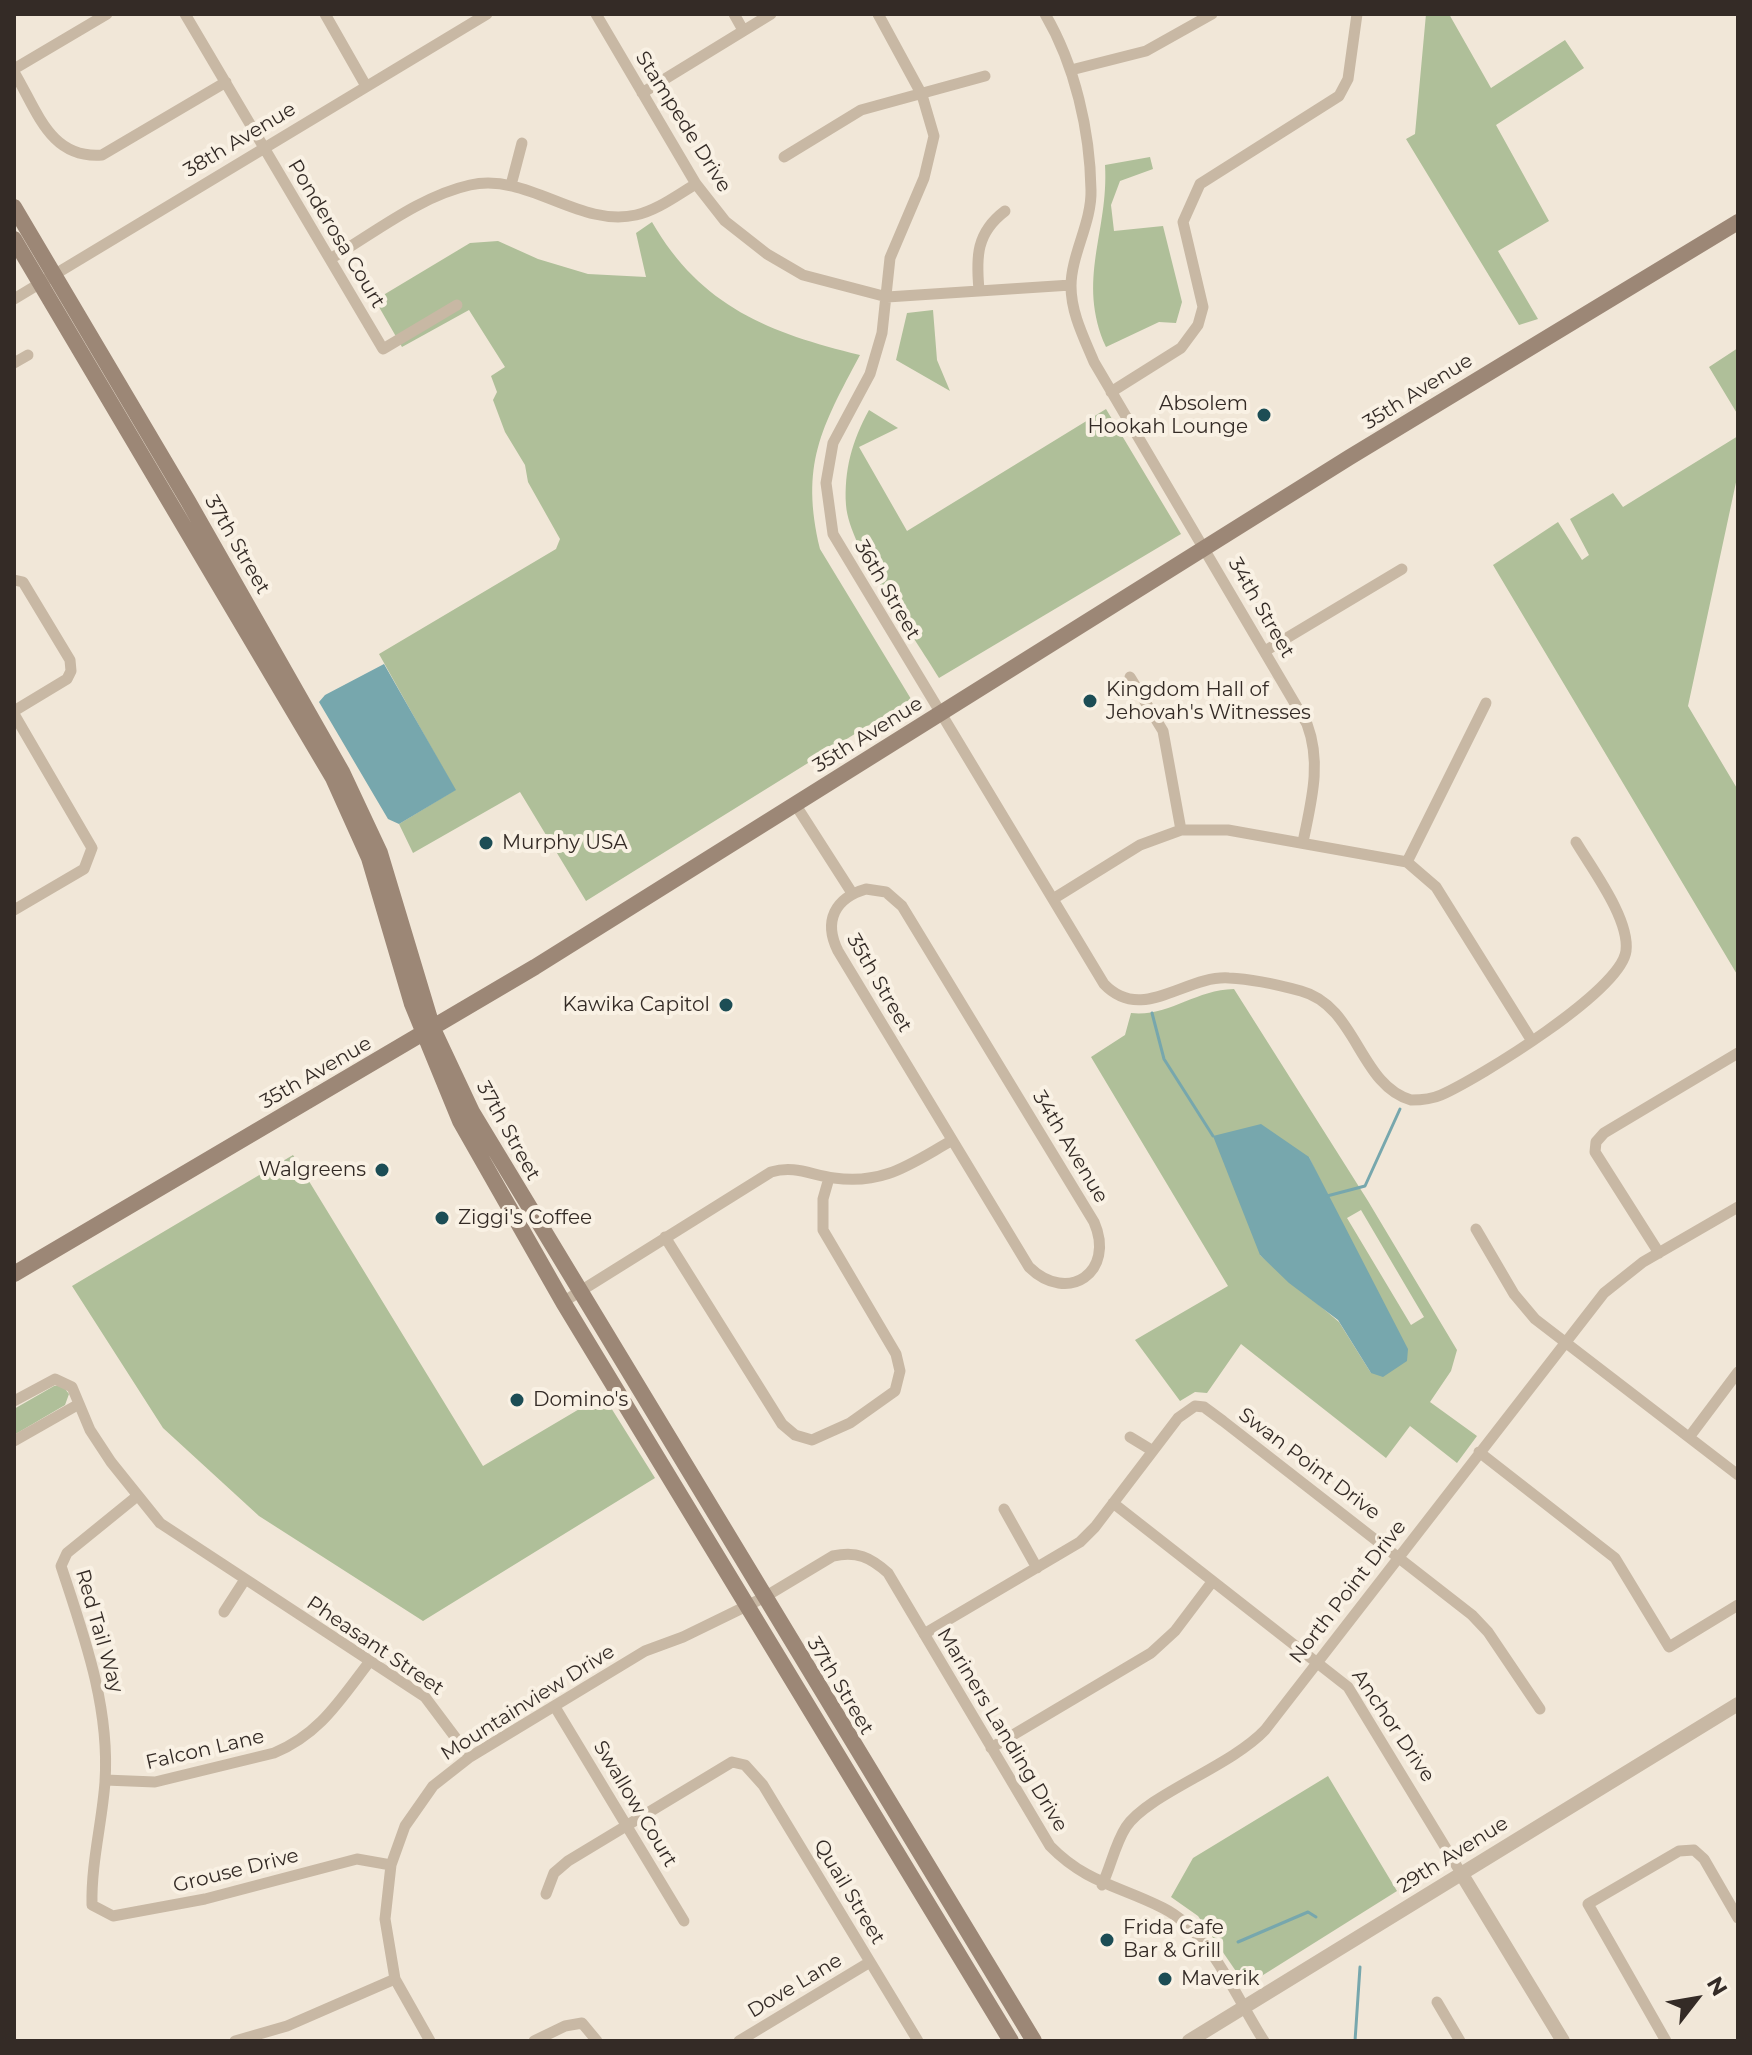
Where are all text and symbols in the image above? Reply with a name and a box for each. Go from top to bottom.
street label: Stampede Drive [630,47,736,197]
street label: 38th Avenue [180,97,300,183]
street label: Ponderosa Court [282,155,390,313]
street label: 35th Avenue [1359,349,1477,435]
place label: Absolem Hookah Lounge [1087,392,1248,439]
marker: Absolem Hookah Lounge [1255,406,1273,424]
street label: 37th Street [199,491,275,599]
street label: 36th Street [849,536,925,644]
street label: 34th Street [1223,554,1299,662]
place label: Kingdom Hall of Jehovah's Witnesses [1106,678,1311,725]
street label: 35th Avenue [809,692,927,778]
marker: Kingdom Hall of Jehovah's Witnesses [1081,692,1099,710]
place label: Murphy USA [502,831,628,855]
marker: Murphy USA [477,834,495,852]
street label: 35th Street [841,929,917,1037]
place label: Kawika Capitol [562,993,710,1017]
marker: Kawika Capitol [717,996,735,1014]
street label: 35th Avenue [256,1031,376,1115]
street label: 37th Street [471,1077,545,1185]
street label: 34th Avenue [1027,1086,1113,1208]
place label: Walgreens [259,1158,366,1182]
marker: Walgreens [373,1161,391,1179]
place label: Ziggi's Coffee [458,1206,592,1230]
marker: Ziggi's Coffee [433,1209,451,1227]
place label: Domino's [533,1388,628,1412]
marker: Domino's [508,1391,526,1409]
street label: Swan Point Drive [1233,1403,1385,1525]
street label: North Point Drive [1285,1516,1411,1668]
street label: Red Tail Way [70,1566,128,1696]
street label: Pheasant Street [302,1591,448,1701]
street label: Mariners Landing Drive [932,1624,1072,1836]
street label: 37th Street [801,1633,879,1739]
street label: Mountainview Drive [437,1640,619,1766]
street label: Anchor Drive [1347,1665,1439,1787]
street label: Falcon Lane [143,1725,267,1775]
street label: Swallow Court [588,1737,682,1871]
street label: 29th Avenue [1393,1811,1513,1899]
street label: Quail Street [808,1835,890,1949]
street label: Grouse Drive [171,1844,301,1898]
place label: Frida Cafe Bar & Grill [1123,1916,1224,1963]
marker: Frida Cafe Bar & Grill [1098,1931,1116,1949]
street label: Dove Lane [743,1948,847,2024]
north arrow [1656,1959,1736,2039]
place label: Maverik [1181,1967,1260,1991]
marker: Maverik [1156,1970,1174,1988]
text: N [1701,1972,1733,2001]

